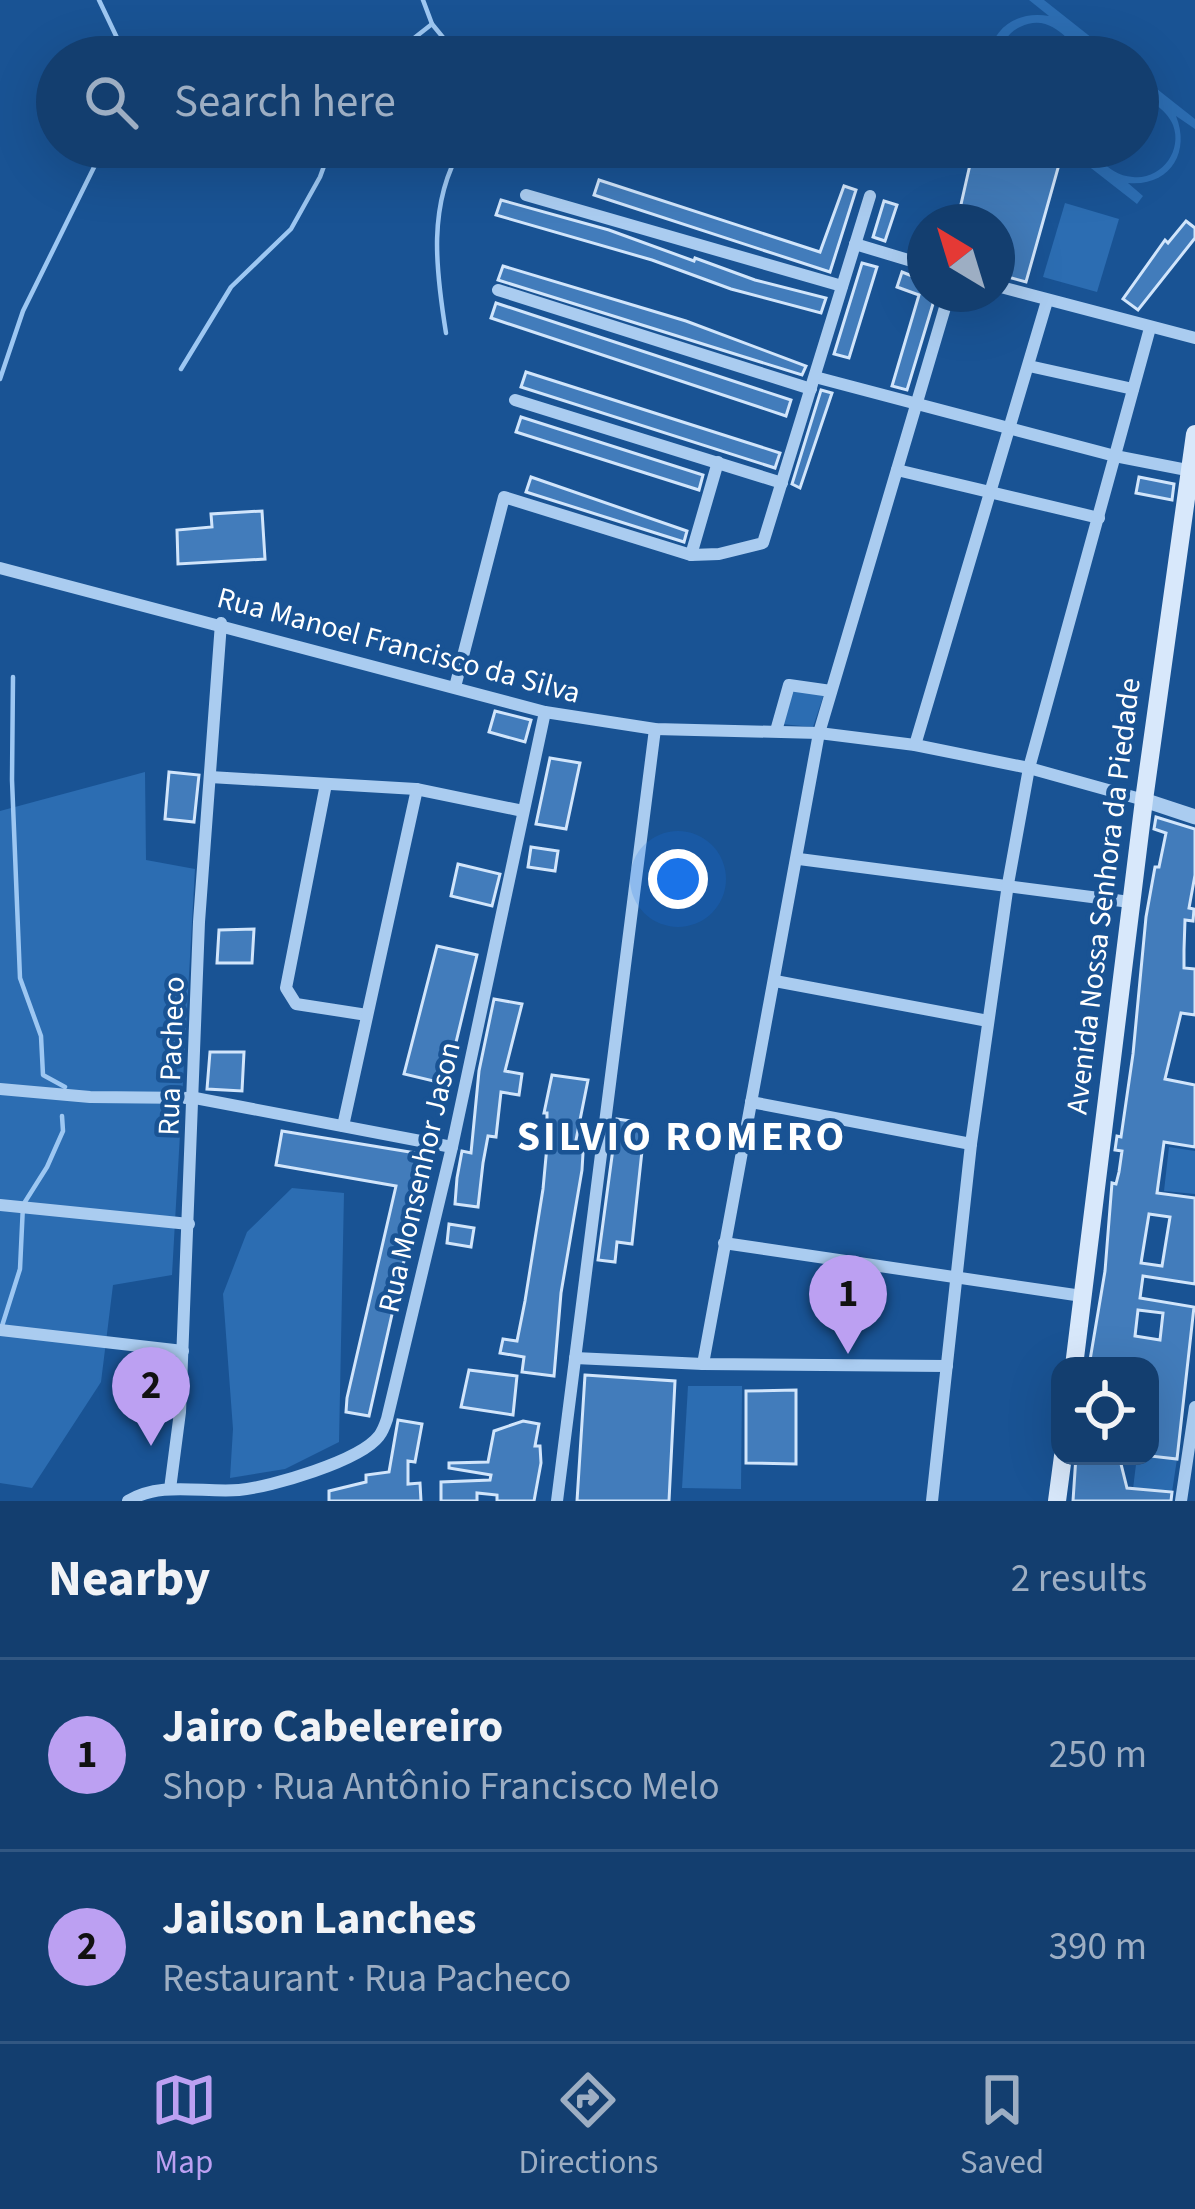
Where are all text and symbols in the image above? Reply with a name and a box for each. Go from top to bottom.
search box [36,36,1159,168]
icon: search [78,69,144,135]
text: Search here [174,70,396,134]
north arrow [907,204,1015,312]
street label: Rua Manoel Francisco da Silva [212,576,585,715]
street label: Avenida Nossa Senhora da Piedade [1055,675,1152,1117]
your location [648,849,708,909]
street label: Rua Pacheco [147,976,196,1136]
street label: Rua Monsenhor Jason [367,1038,472,1317]
district label: SILVIO ROMERO [517,1107,847,1167]
pin: 1 [809,1255,887,1354]
pin: 2 [112,1347,190,1446]
map controls [1051,1357,1159,1465]
button: locate [1051,1357,1159,1465]
text: Nearby [48,1543,210,1615]
text: 2 results [1011,1551,1147,1607]
text: Jairo Cabelereiro [162,1695,503,1759]
text: 1 [77,1727,97,1783]
text: 250 m [1049,1727,1147,1783]
text: Shop · Rua Antônio Francisco Melo [162,1759,720,1815]
text: Jailson Lanches [162,1887,476,1951]
text: 2 [77,1919,97,1975]
text: 390 m [1049,1919,1147,1975]
text: Restaurant · Rua Pacheco [162,1951,571,2007]
tab: Map [151,2067,217,2186]
tab: Directions [519,2067,658,2186]
tab: Saved [960,2067,1044,2186]

